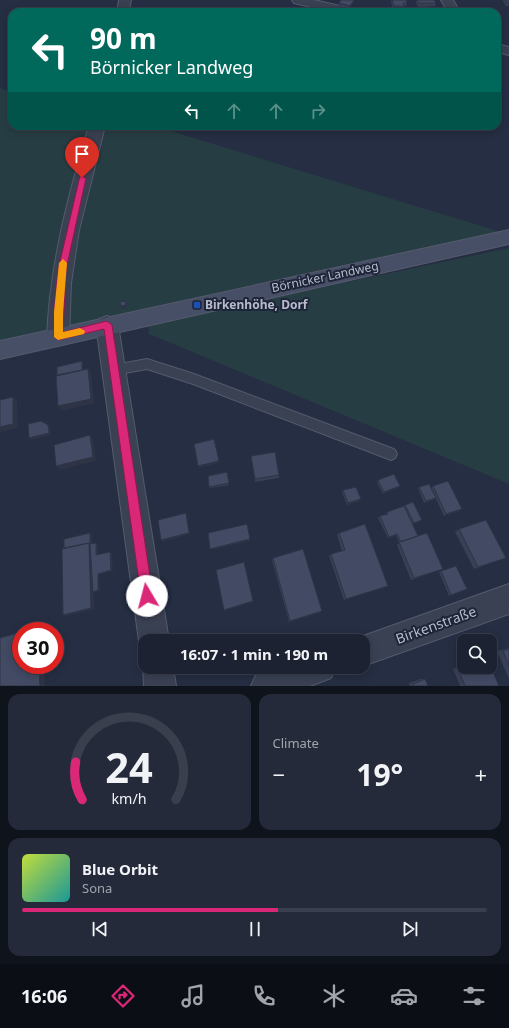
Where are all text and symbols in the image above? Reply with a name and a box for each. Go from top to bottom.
text: 90 m [90,19,157,57]
icon: left [24,24,76,76]
text: Börnicker Landweg [90,55,253,79]
icon: left [181,100,203,122]
icon: ahead [223,100,245,122]
icon: ahead [265,100,287,122]
icon: right [307,100,329,122]
pin [65,137,99,178]
icon: arrive [71,143,93,165]
street label: Börnicker Landweg [270,257,380,296]
place label: Birkenhöhe, Dorf [205,296,309,313]
marker: Birkenhöhe, Dorf [192,300,202,310]
position arrow [126,575,168,617]
street label: Birkenstraße [393,601,479,648]
speed limit sign: 30 [12,622,64,674]
map controls [457,634,497,674]
button: search [457,634,497,674]
text: 16:07 · 1 min · 190 m [180,644,328,664]
text: Climate [273,734,319,752]
text: 24 [105,739,153,795]
text: 19° [356,754,403,795]
text: − [273,759,285,789]
text: + [474,759,487,789]
text: km/h [112,789,147,808]
text: Blue Orbit [82,859,158,879]
text: Sona [82,879,112,897]
icon: previous [89,918,111,940]
icon: pause [244,918,266,940]
icon: next [399,918,421,940]
icon: directions [109,982,137,1010]
icon: music [179,982,207,1010]
icon: phone [250,982,278,1010]
icon: climate [320,982,348,1010]
icon: car [390,982,418,1010]
icon: filters [460,982,488,1010]
text: 16:06 [21,984,67,1008]

